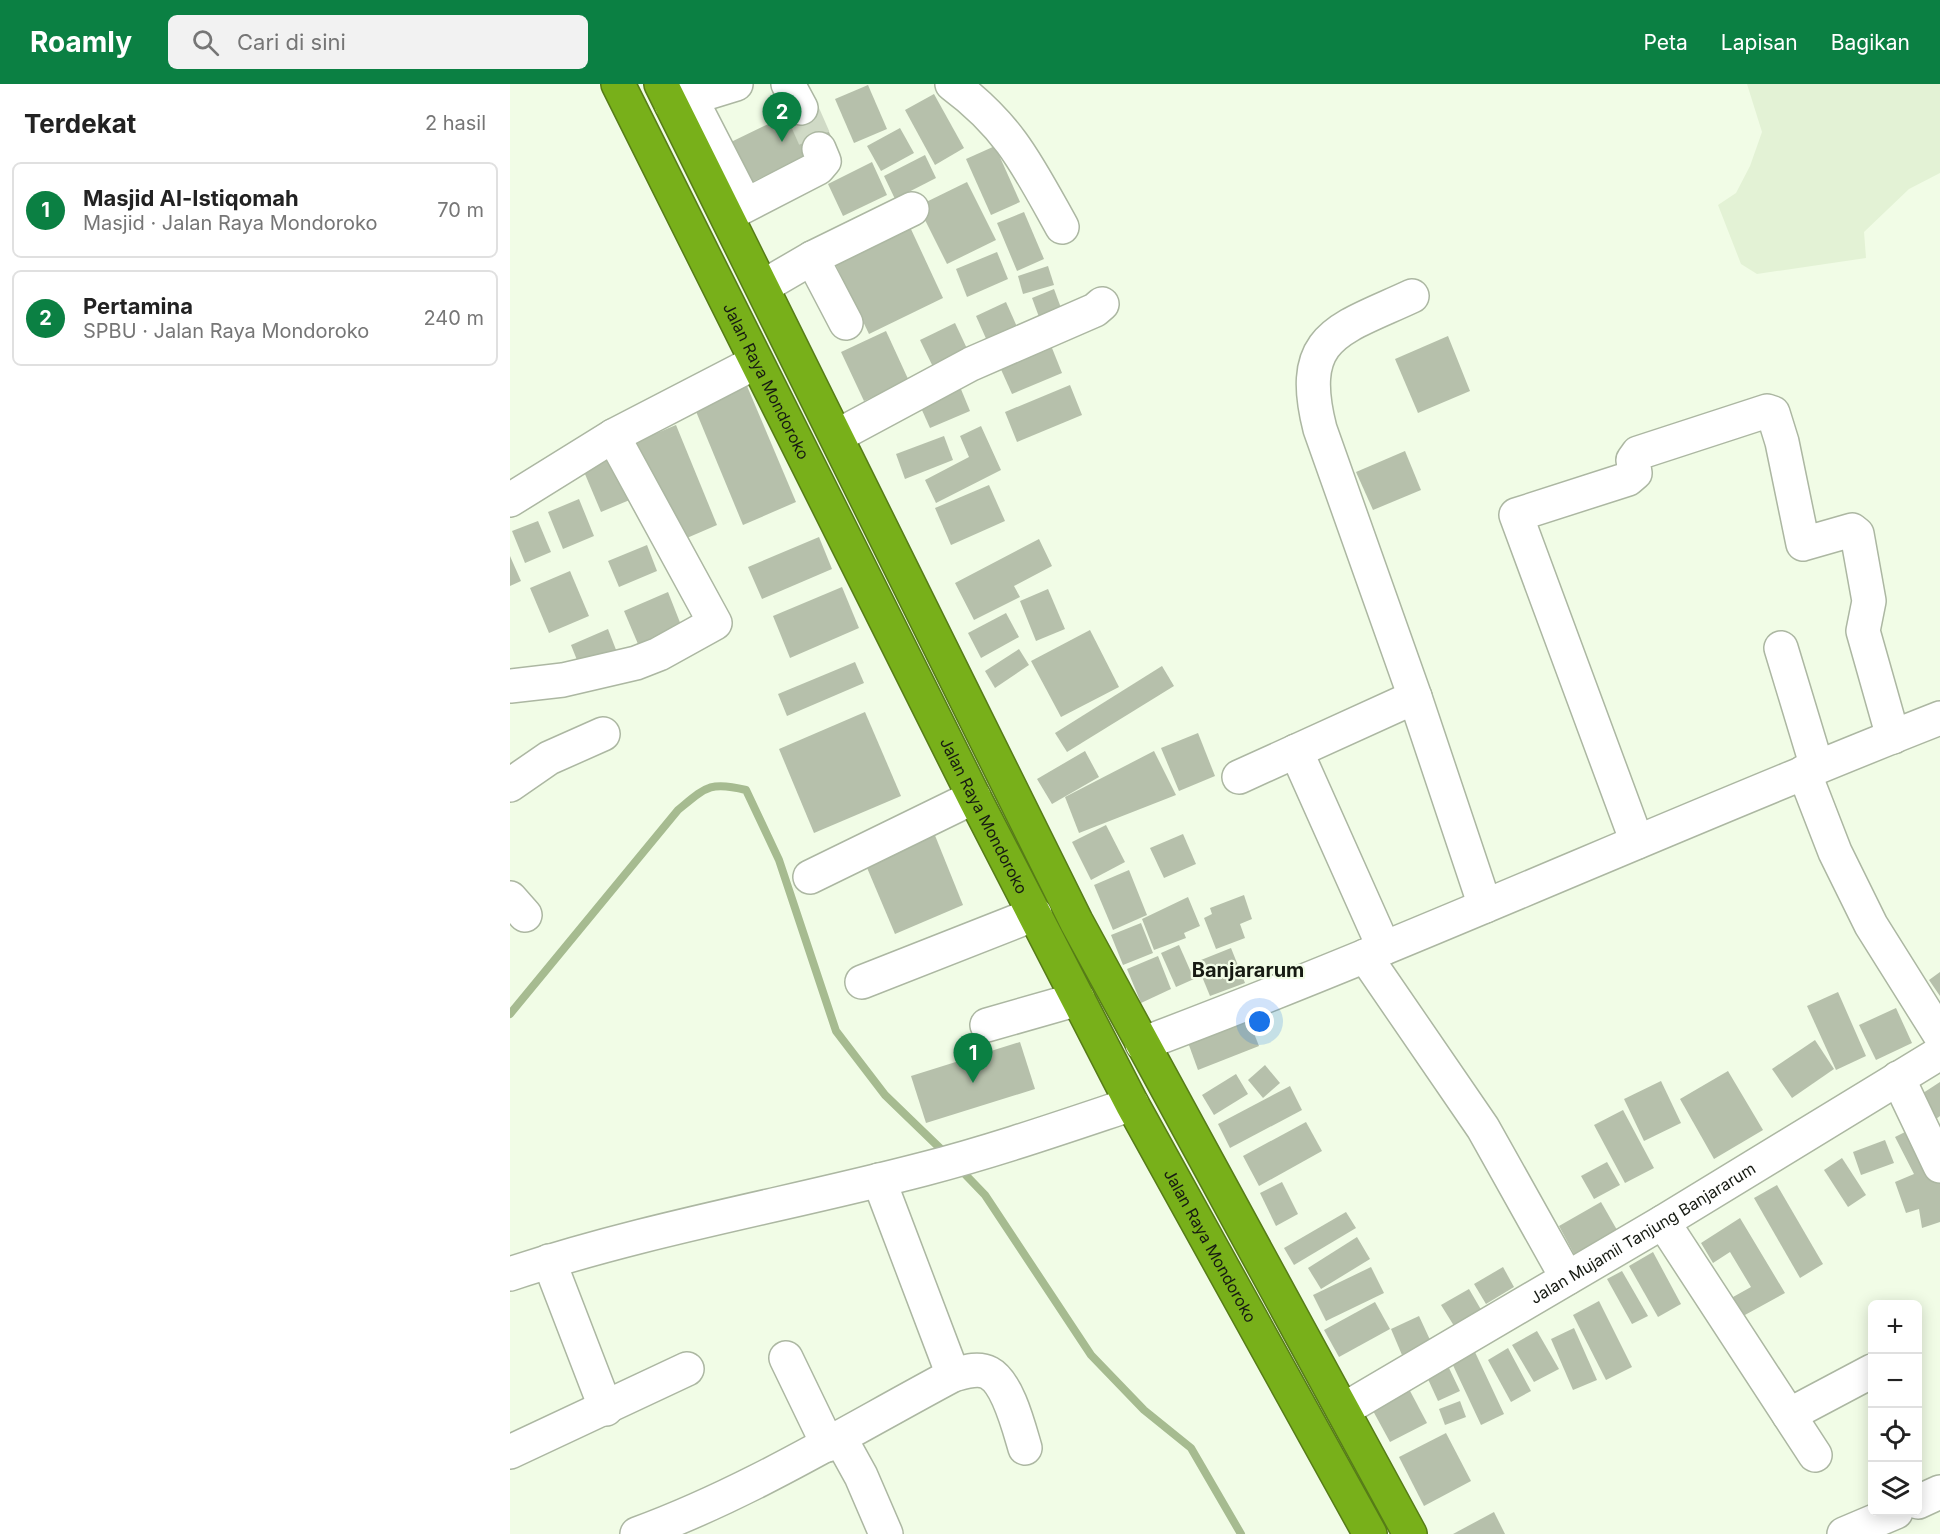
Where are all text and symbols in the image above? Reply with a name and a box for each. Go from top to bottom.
search box [168,15,588,69]
text: Roamly [30,25,132,59]
icon: search [189,26,222,59]
text: Cari di sini [237,29,346,55]
text: Peta [1644,30,1688,55]
text: Lapisan [1721,30,1798,55]
text: Bagikan [1831,30,1910,55]
pin: 2 [762,92,802,142]
text: Terdekat [24,108,136,139]
text: 2 hasil [425,111,486,135]
text: Masjid Al-Istiqomah [83,185,299,211]
text: 1 [41,198,50,222]
text: 70 m [437,198,484,222]
text: Masjid · Jalan Raya Mondoroko [83,211,378,235]
text: Pertamina [83,293,193,319]
street label: Jalan Raya Mondoroko [719,299,814,463]
text: 2 [39,306,52,330]
text: 240 m [423,306,484,330]
text: SPBU · Jalan Raya Mondoroko [83,319,369,343]
street label: Jalan Raya Mondoroko [936,734,1032,897]
district label: Banjararum [1192,958,1304,982]
your location [1245,1007,1274,1036]
pin: 1 [954,1034,992,1083]
street label: Jalan Mujamil Tanjung Banjararum [1526,1158,1759,1308]
street label: Jalan Raya Mondoroko [1160,1165,1261,1326]
map controls [1868,1300,1922,1516]
button: + [1868,1300,1922,1354]
button: − [1868,1354,1922,1408]
button: locate [1868,1408,1922,1462]
button: layers [1868,1462,1922,1516]

